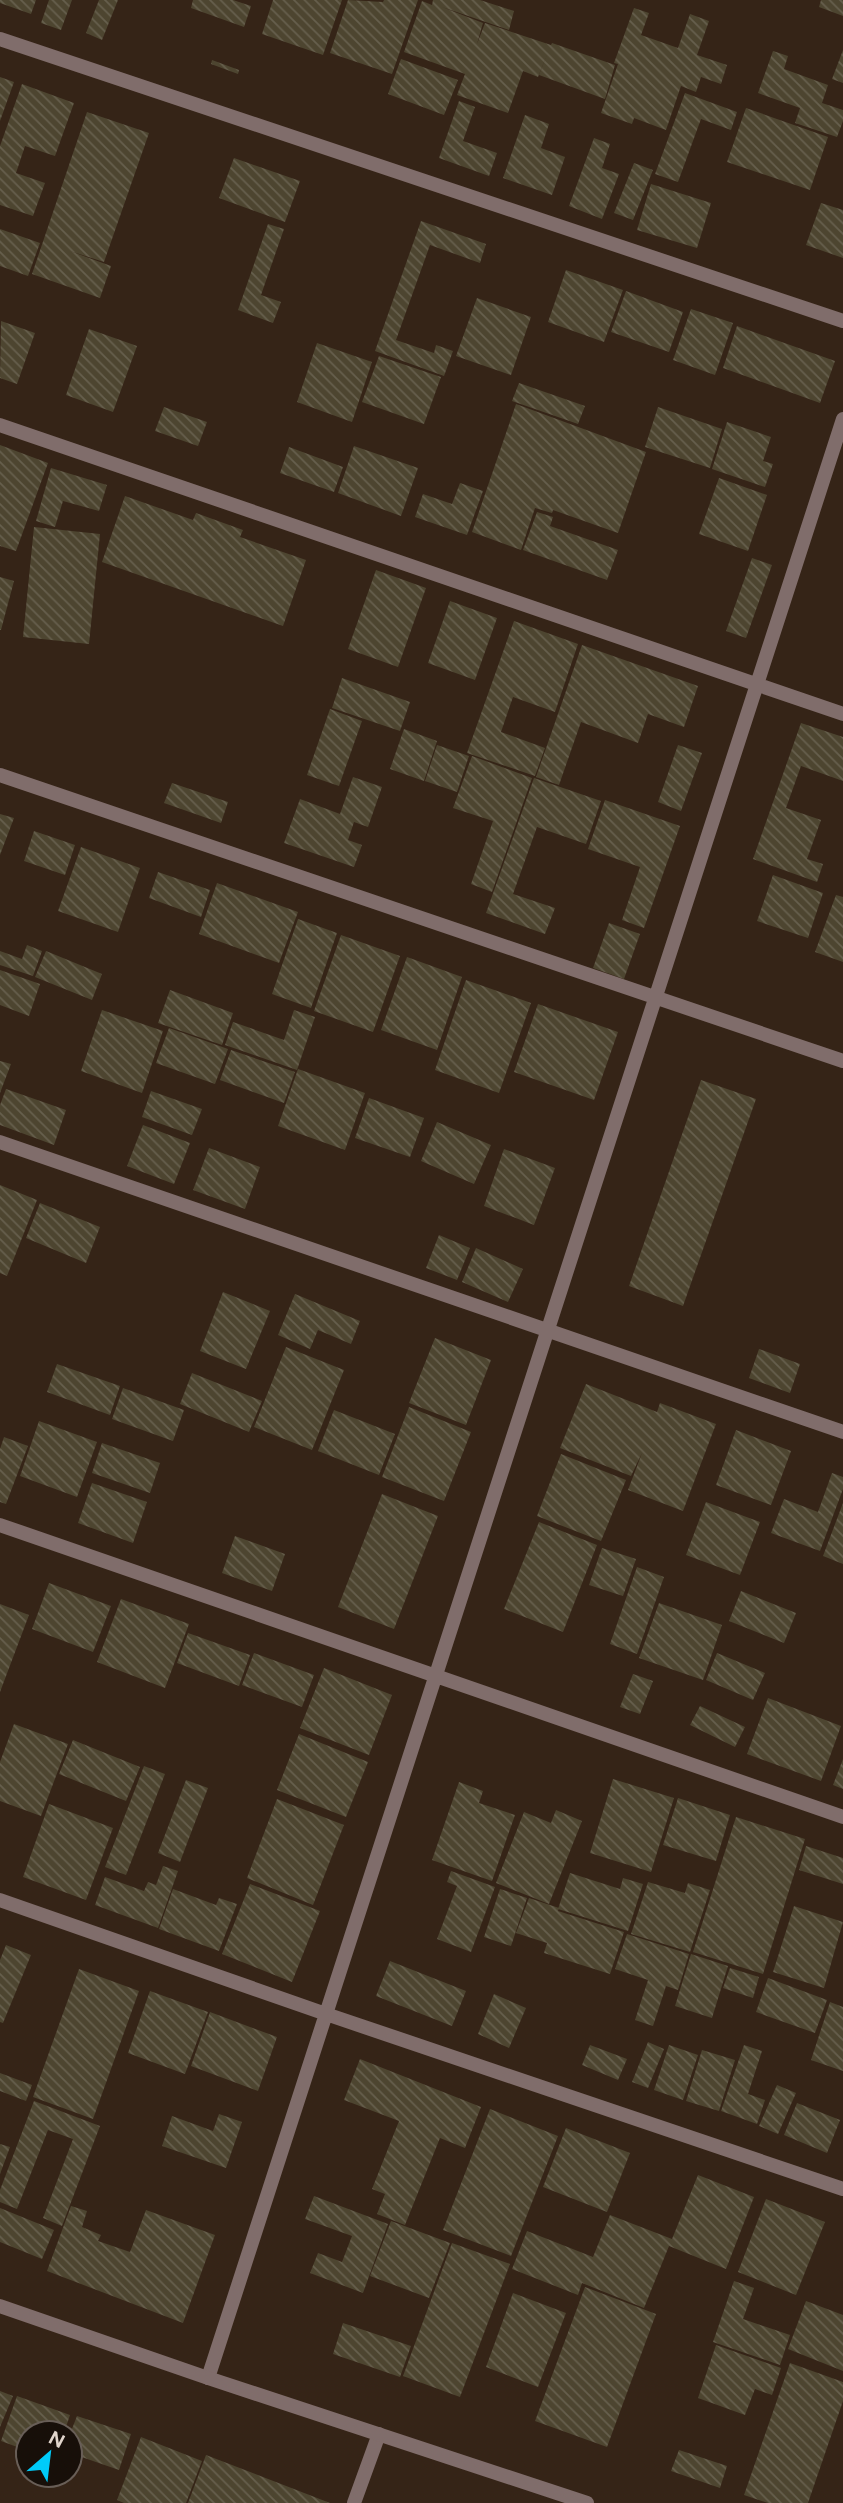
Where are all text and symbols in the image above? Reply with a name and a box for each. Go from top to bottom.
north arrow [14,2419,84,2489]
text: N [45,2426,69,2453]

